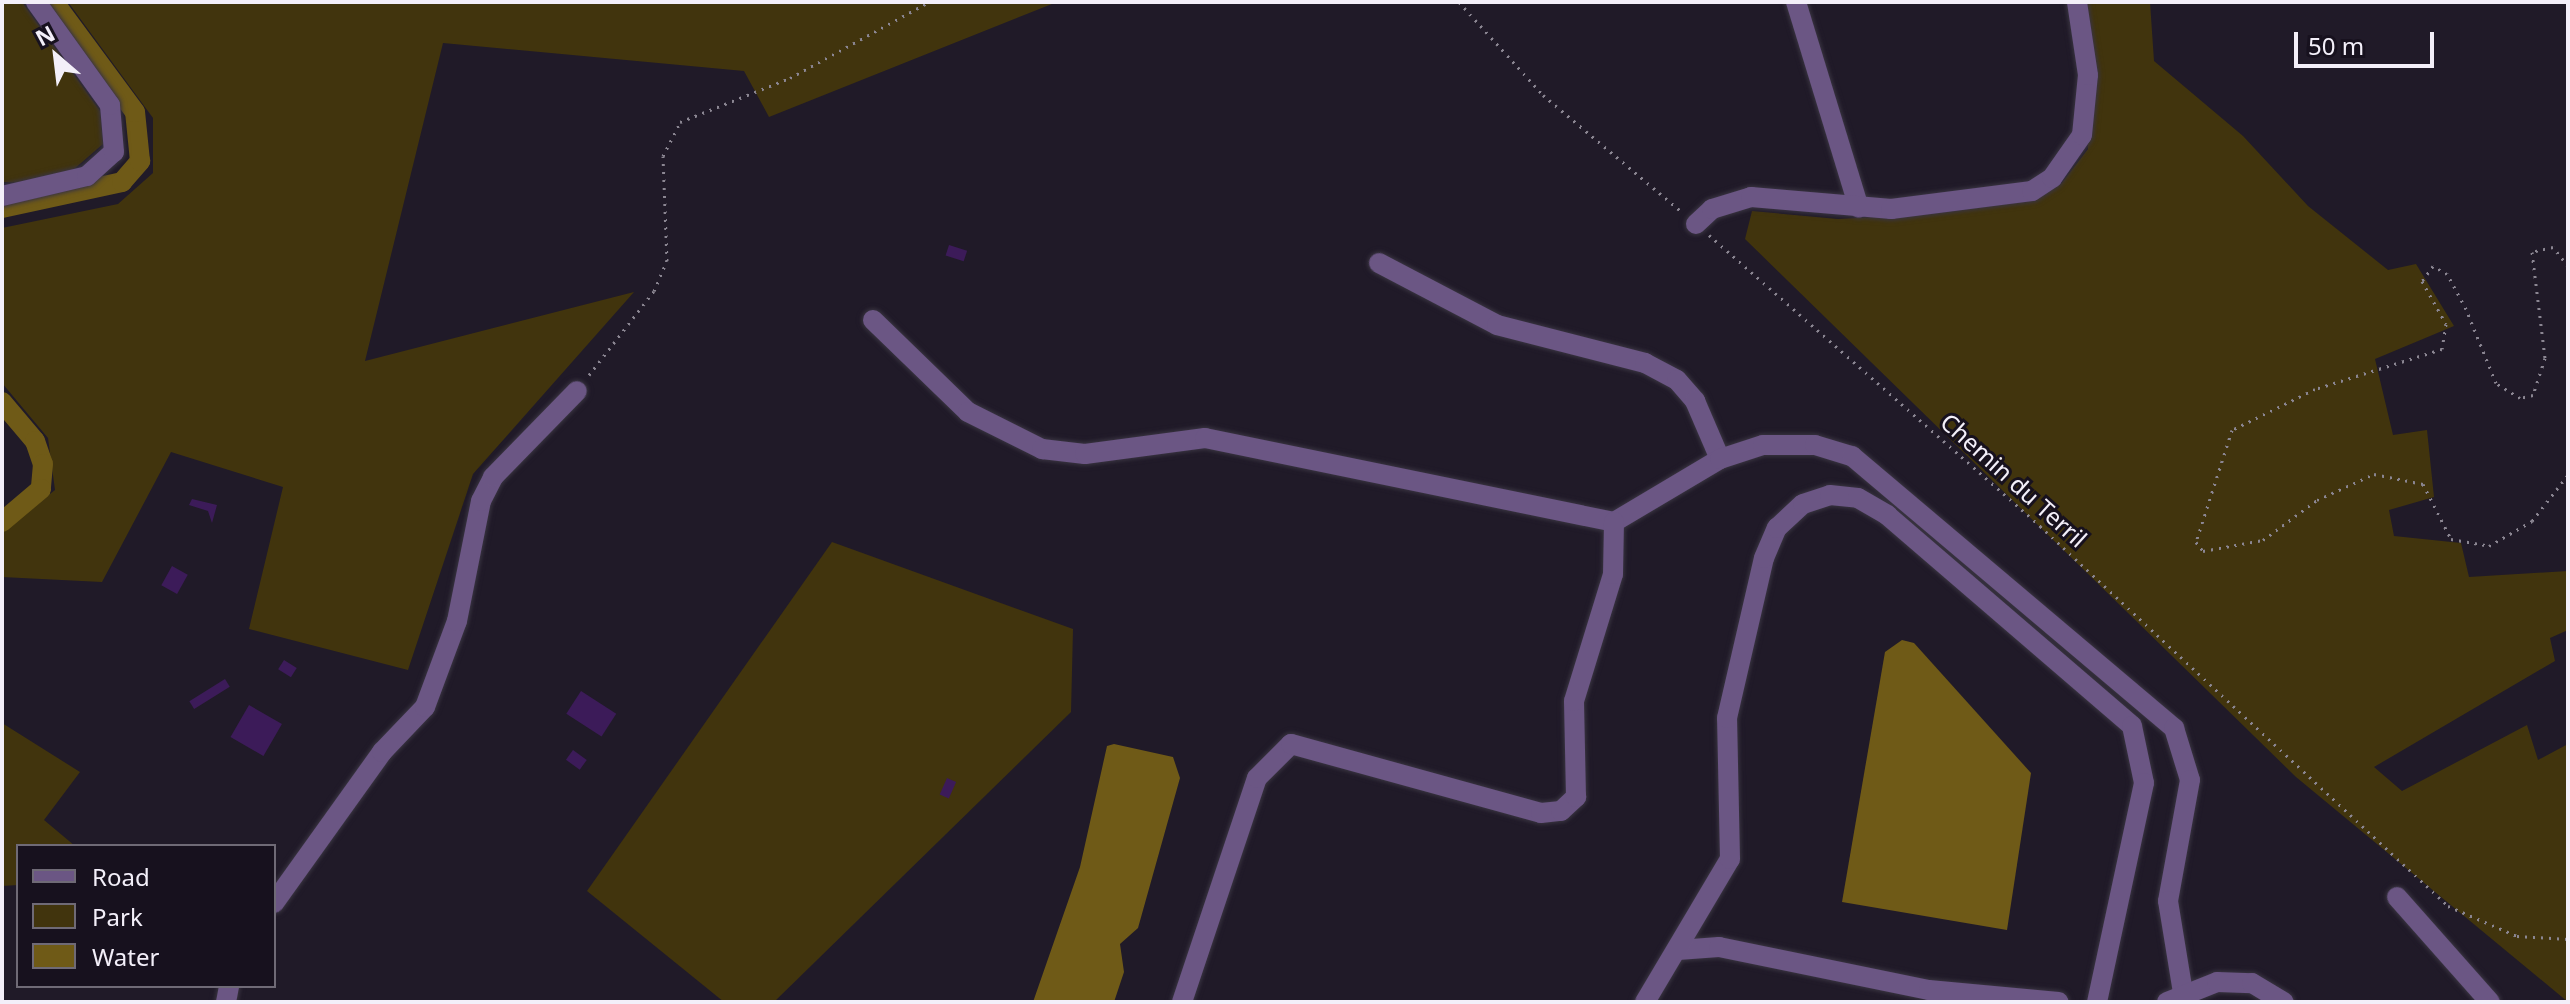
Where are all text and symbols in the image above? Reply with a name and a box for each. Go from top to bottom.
north arrow [16,16,96,96]
scale bar [2298,16,2438,66]
text: N [30,17,60,52]
text: 50 m [2308,29,2364,62]
street label: Chemin du Terril [1935,407,2093,553]
legend [16,844,276,988]
text: Road [92,860,150,893]
text: Park [92,900,143,933]
text: Water [92,940,159,973]

